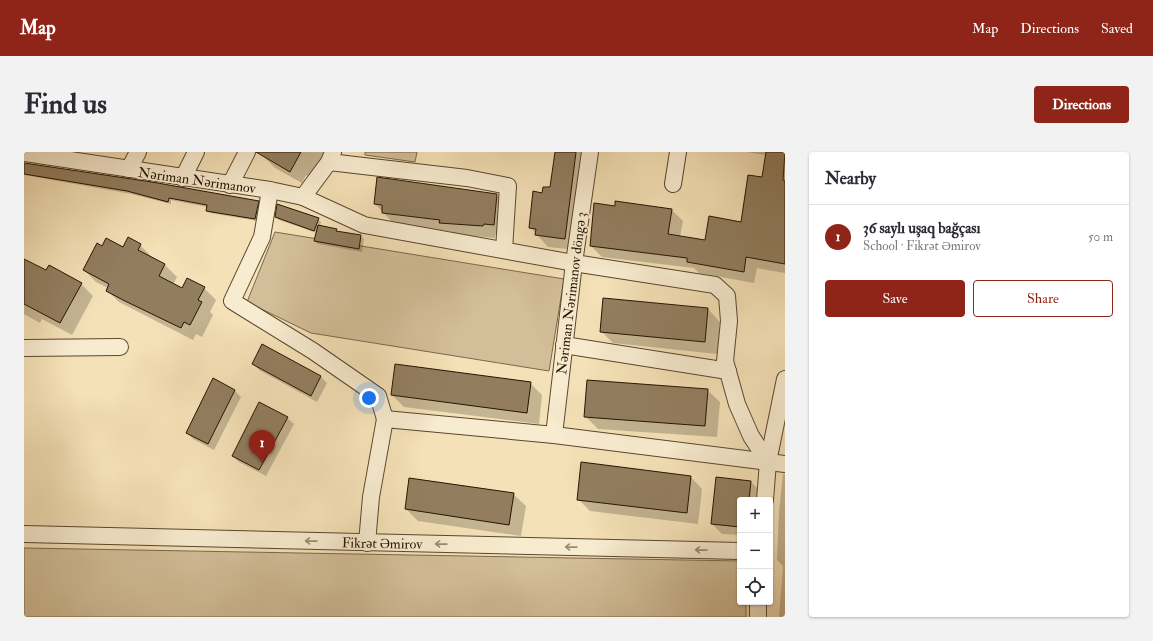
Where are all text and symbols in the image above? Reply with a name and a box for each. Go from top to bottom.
text: Map [20,16,56,40]
text: Map [972,20,998,37]
text: Directions [1020,20,1079,37]
text: Saved [1101,20,1133,37]
button: Directions [1034,86,1129,123]
text: Find us [24,87,107,122]
street label: Nəriman Nərimanov [137,164,258,197]
text: Nearby [825,168,876,189]
street label: Nəriman Nərimanov döngə 3 [553,211,590,375]
text: 36 saylı uşaq bağçası [863,219,980,238]
text: 1 [836,229,840,245]
text: 50 m [1088,229,1113,245]
text: School · Fikrət Əmirov [863,238,981,254]
button: Save [825,280,965,317]
button: Share [973,280,1113,317]
your location [359,388,379,408]
pin: 1 [249,430,275,463]
map controls [737,497,773,605]
button: + [737,497,773,533]
button: − [737,533,773,569]
street label: Fikrət Əmirov [342,534,423,553]
one-way arrow [305,537,318,545]
one-way arrow [435,540,448,548]
one-way arrow [565,543,578,551]
one-way arrow [695,547,708,554]
button: locate [737,569,773,605]

